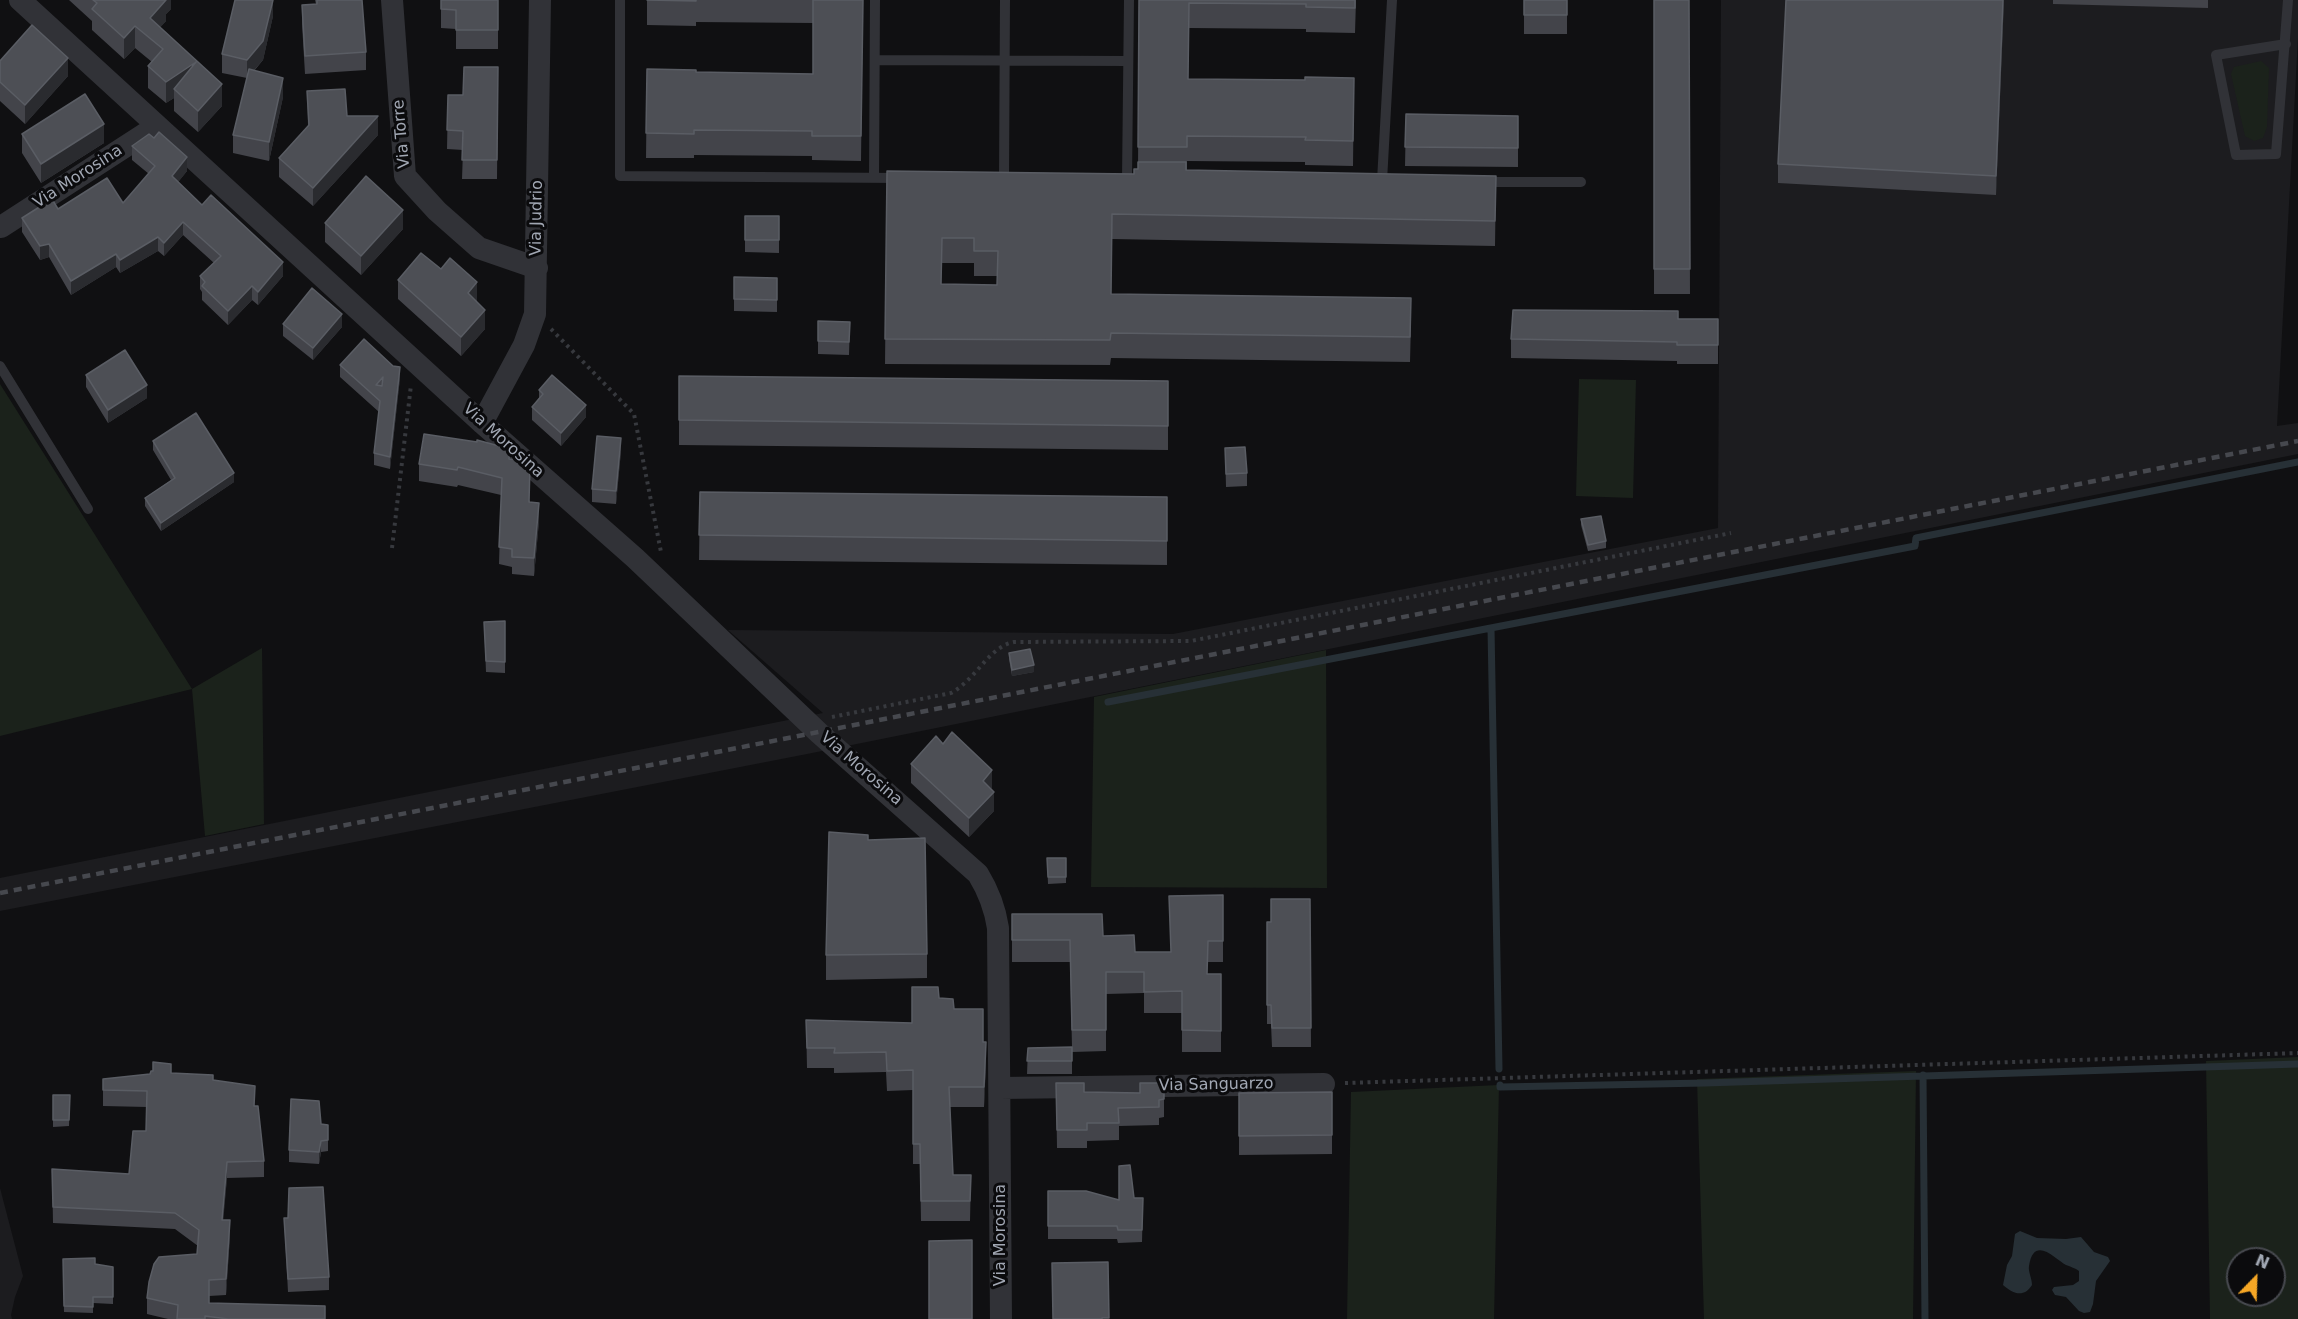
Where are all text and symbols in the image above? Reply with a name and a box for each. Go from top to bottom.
street label: Via Torre [389,99,415,169]
street label: Via Morosina [30,141,126,213]
street label: Via Judrio [527,180,547,256]
street label: Via Morosina [459,400,547,482]
street label: Via Morosina [816,728,906,810]
street label: Via Sanguarzo [1158,1074,1274,1096]
street label: Via Morosina [991,1184,1011,1286]
north arrow [2226,1247,2286,1307]
text: N [2253,1250,2272,1273]

